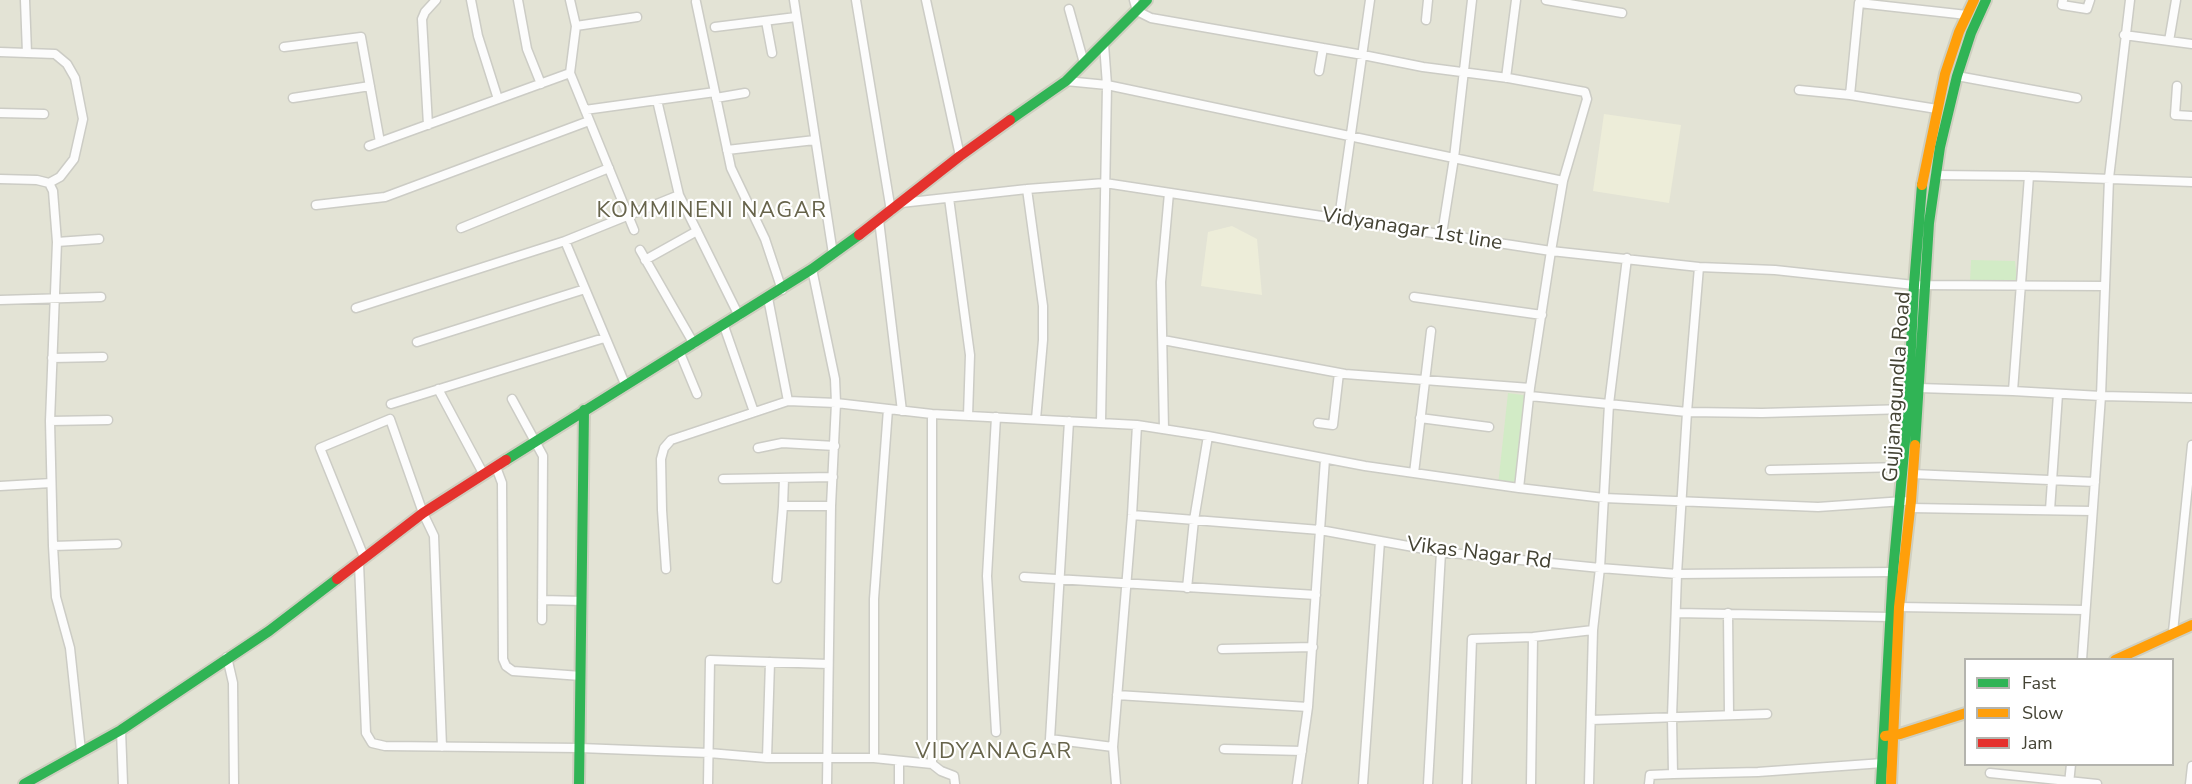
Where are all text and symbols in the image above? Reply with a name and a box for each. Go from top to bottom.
district label: KOMMINENI NAGAR [596,199,828,225]
street label: Vidyanagar 1st line [1320,203,1504,257]
street label: Gujjanagundla Road [1879,291,1917,483]
street label: Vikas Nagar Rd [1405,533,1553,575]
legend [1964,658,2174,766]
text: Fast [2022,671,2056,695]
text: Slow [2022,701,2063,725]
text: Jam [2022,731,2053,755]
district label: VIDYANAGAR [915,740,1073,766]

